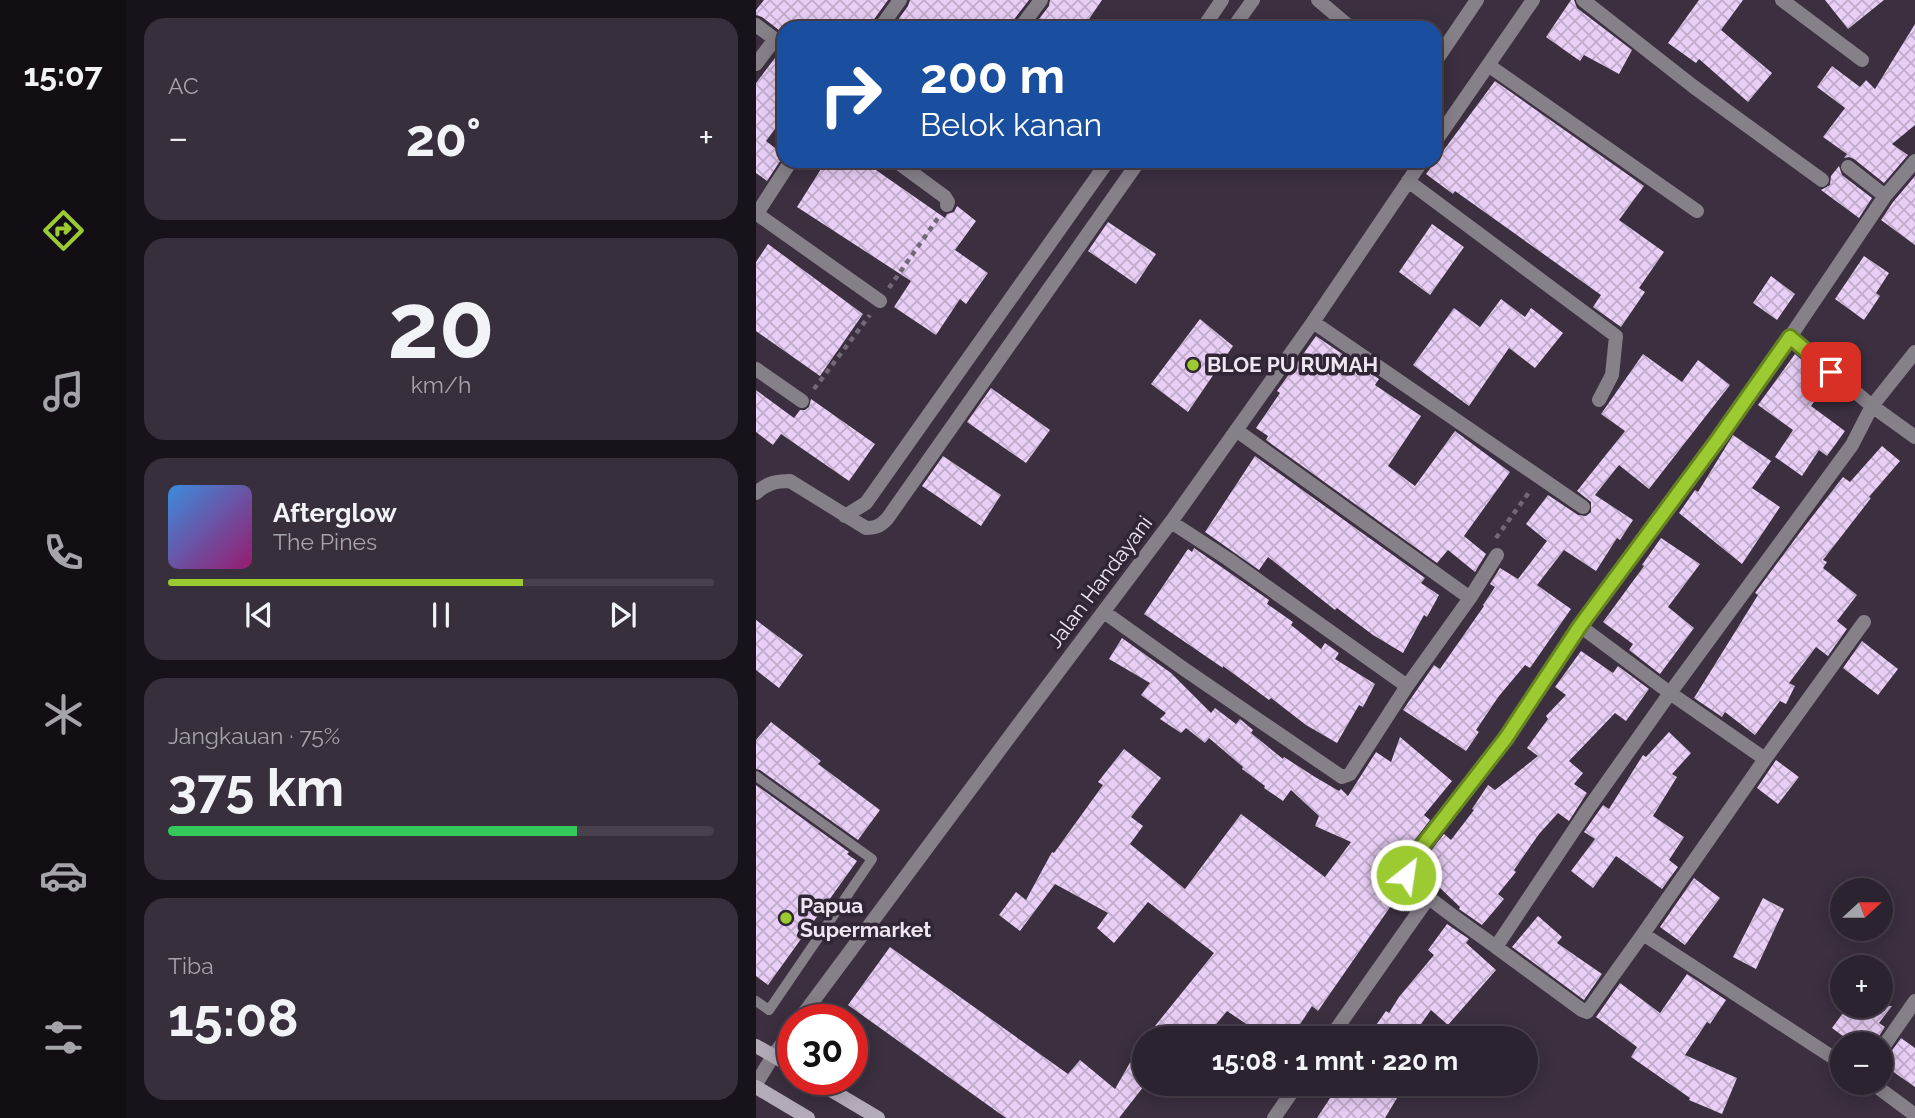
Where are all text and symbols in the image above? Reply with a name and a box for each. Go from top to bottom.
text: 200 m [920,47,1065,104]
icon: right [805,49,896,140]
text: 15:07 [23,56,103,93]
text: AC [168,72,199,99]
text: Belok kanan [920,106,1102,143]
text: 20° [406,107,481,168]
text: − [168,115,188,160]
text: + [698,115,714,160]
icon: directions [39,206,88,255]
text: 20 [387,272,495,379]
pin [1801,342,1861,402]
place label: BLOE PU RUMAH [1207,352,1378,377]
icon: arrive [1812,353,1850,391]
marker: BLOE PU RUMAH [1185,357,1201,373]
icon: music [39,367,88,416]
text: km/h [411,371,471,398]
text: Afterglow [273,498,397,528]
street label: Jalan Handayani [1042,511,1157,653]
icon: phone [39,528,88,577]
text: The Pines [273,528,377,555]
icon: previous [240,596,278,634]
icon: pause [422,596,460,634]
icon: next [604,596,642,634]
icon: climate [39,690,88,739]
text: Jangkauan · 75% [168,722,340,749]
text: 375 km [168,757,344,818]
position arrow [1369,838,1443,912]
icon: car [39,851,88,900]
north arrow [1830,878,1894,942]
map controls [1830,878,1893,1095]
place label: Papua Supermarket [800,893,931,942]
marker: Papua Supermarket [778,910,794,926]
text: Tiba [168,952,214,979]
button: + [1830,955,1893,1018]
text: 15:08 [168,987,299,1048]
speed limit sign: 30 [777,1004,868,1095]
icon: filters [39,1013,88,1062]
button: − [1830,1032,1893,1095]
text: 15:08 · 1 mnt · 220 m [1212,1046,1458,1076]

